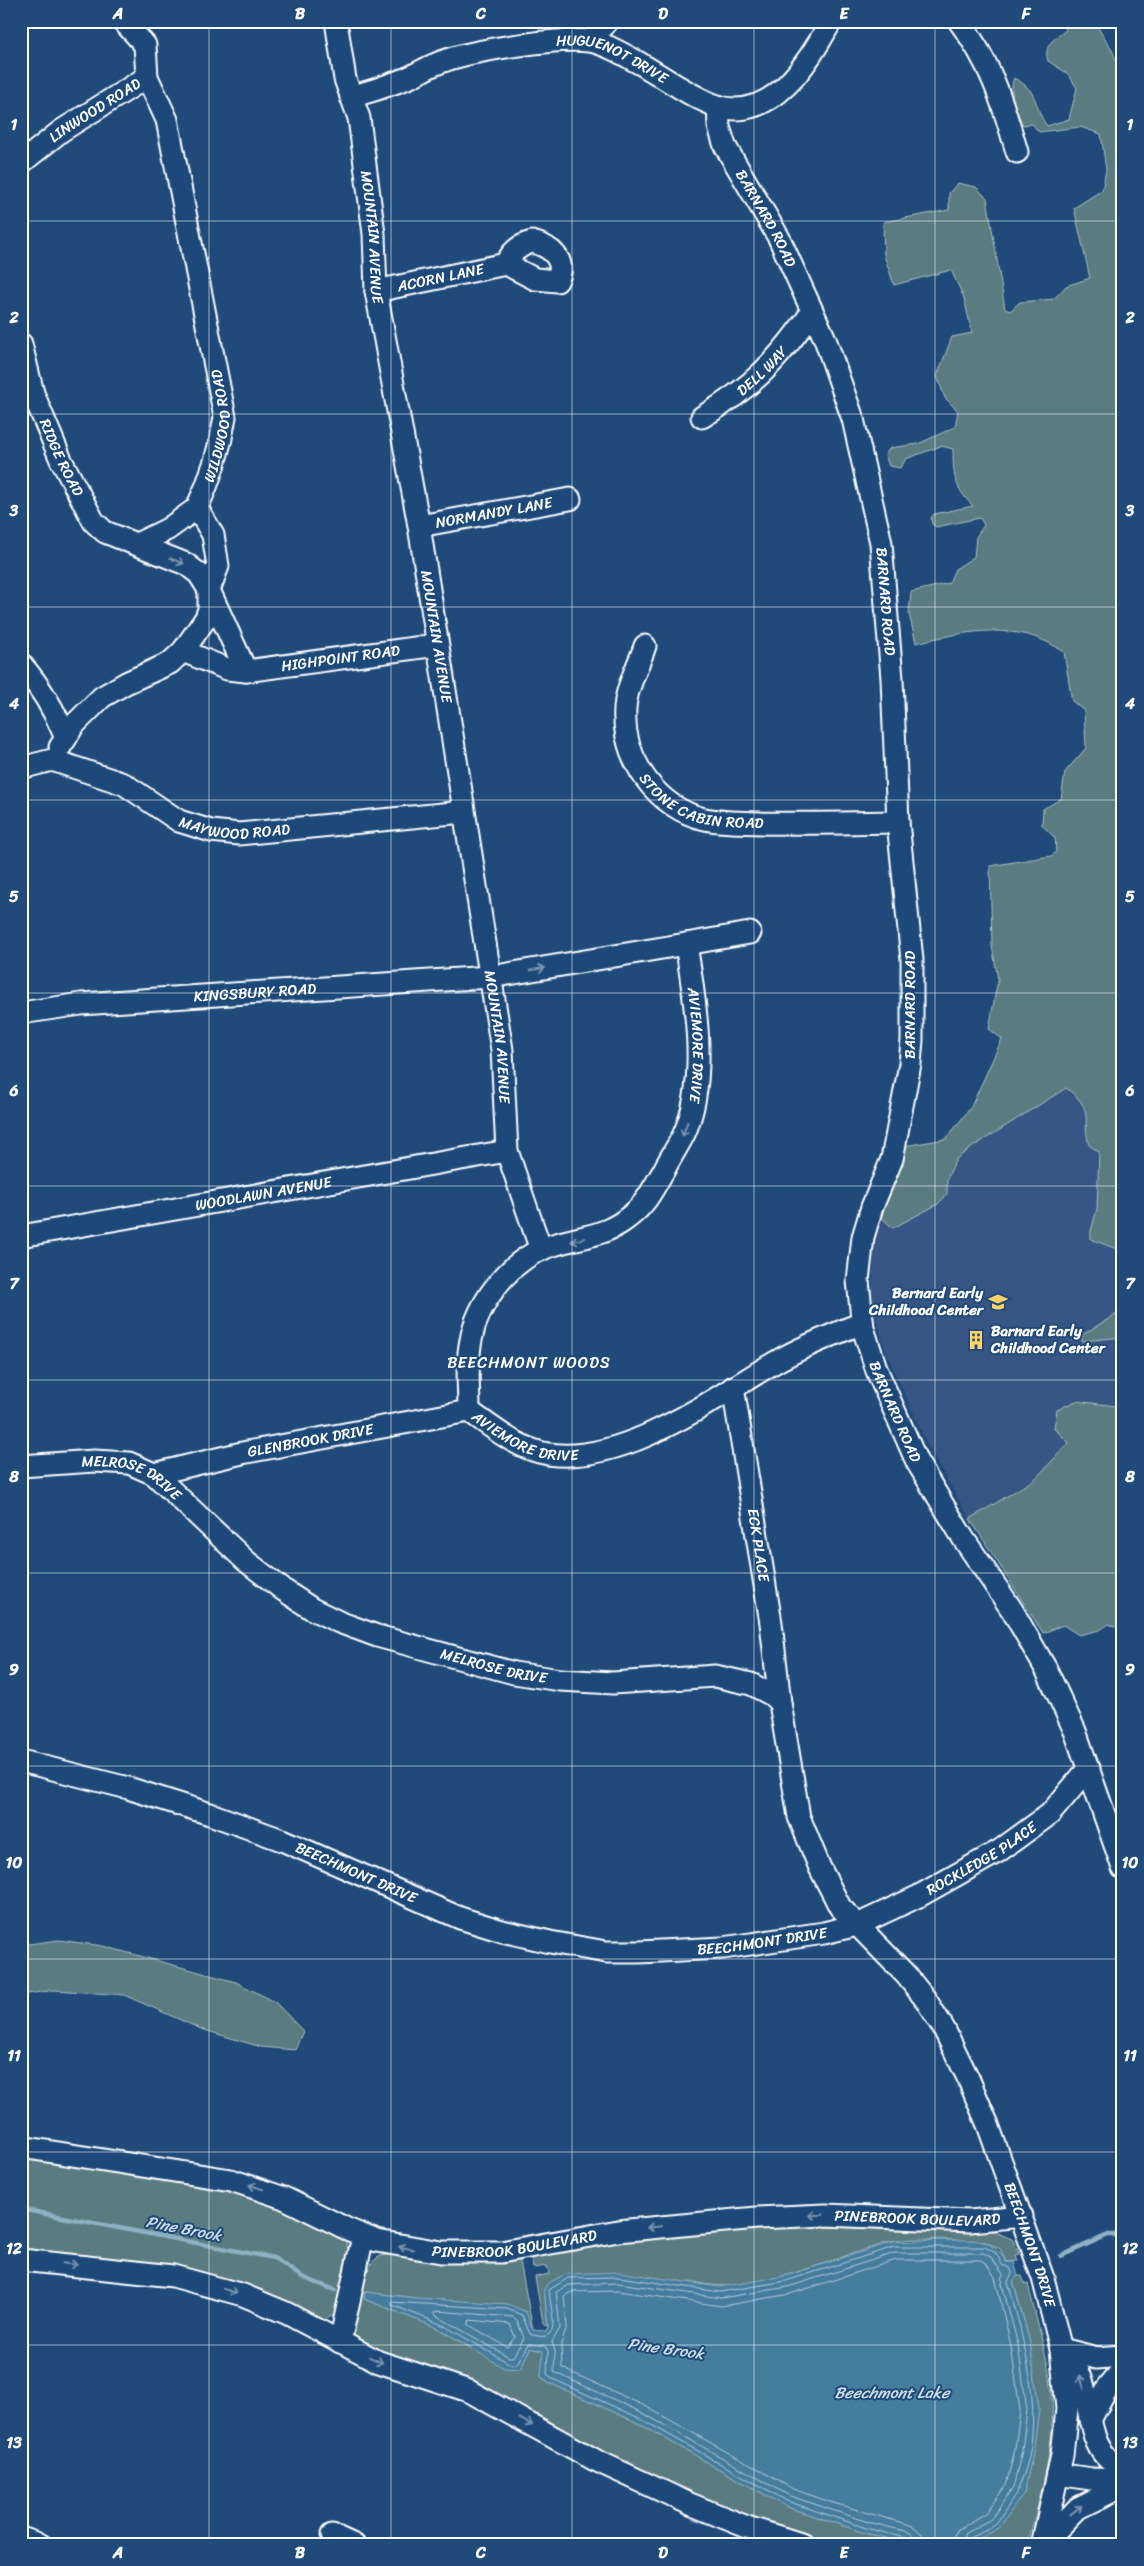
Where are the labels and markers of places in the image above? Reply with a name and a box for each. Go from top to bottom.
place label: Bernard Early Childhood Center [868,1280,985,1323]
school or university icon: Bernard Early Childhood Center [987,1291,1009,1313]
place label: Barnard Early Childhood Center [990,1318,1107,1361]
building icon: Barnard Early Childhood Center [965,1329,987,1351]

